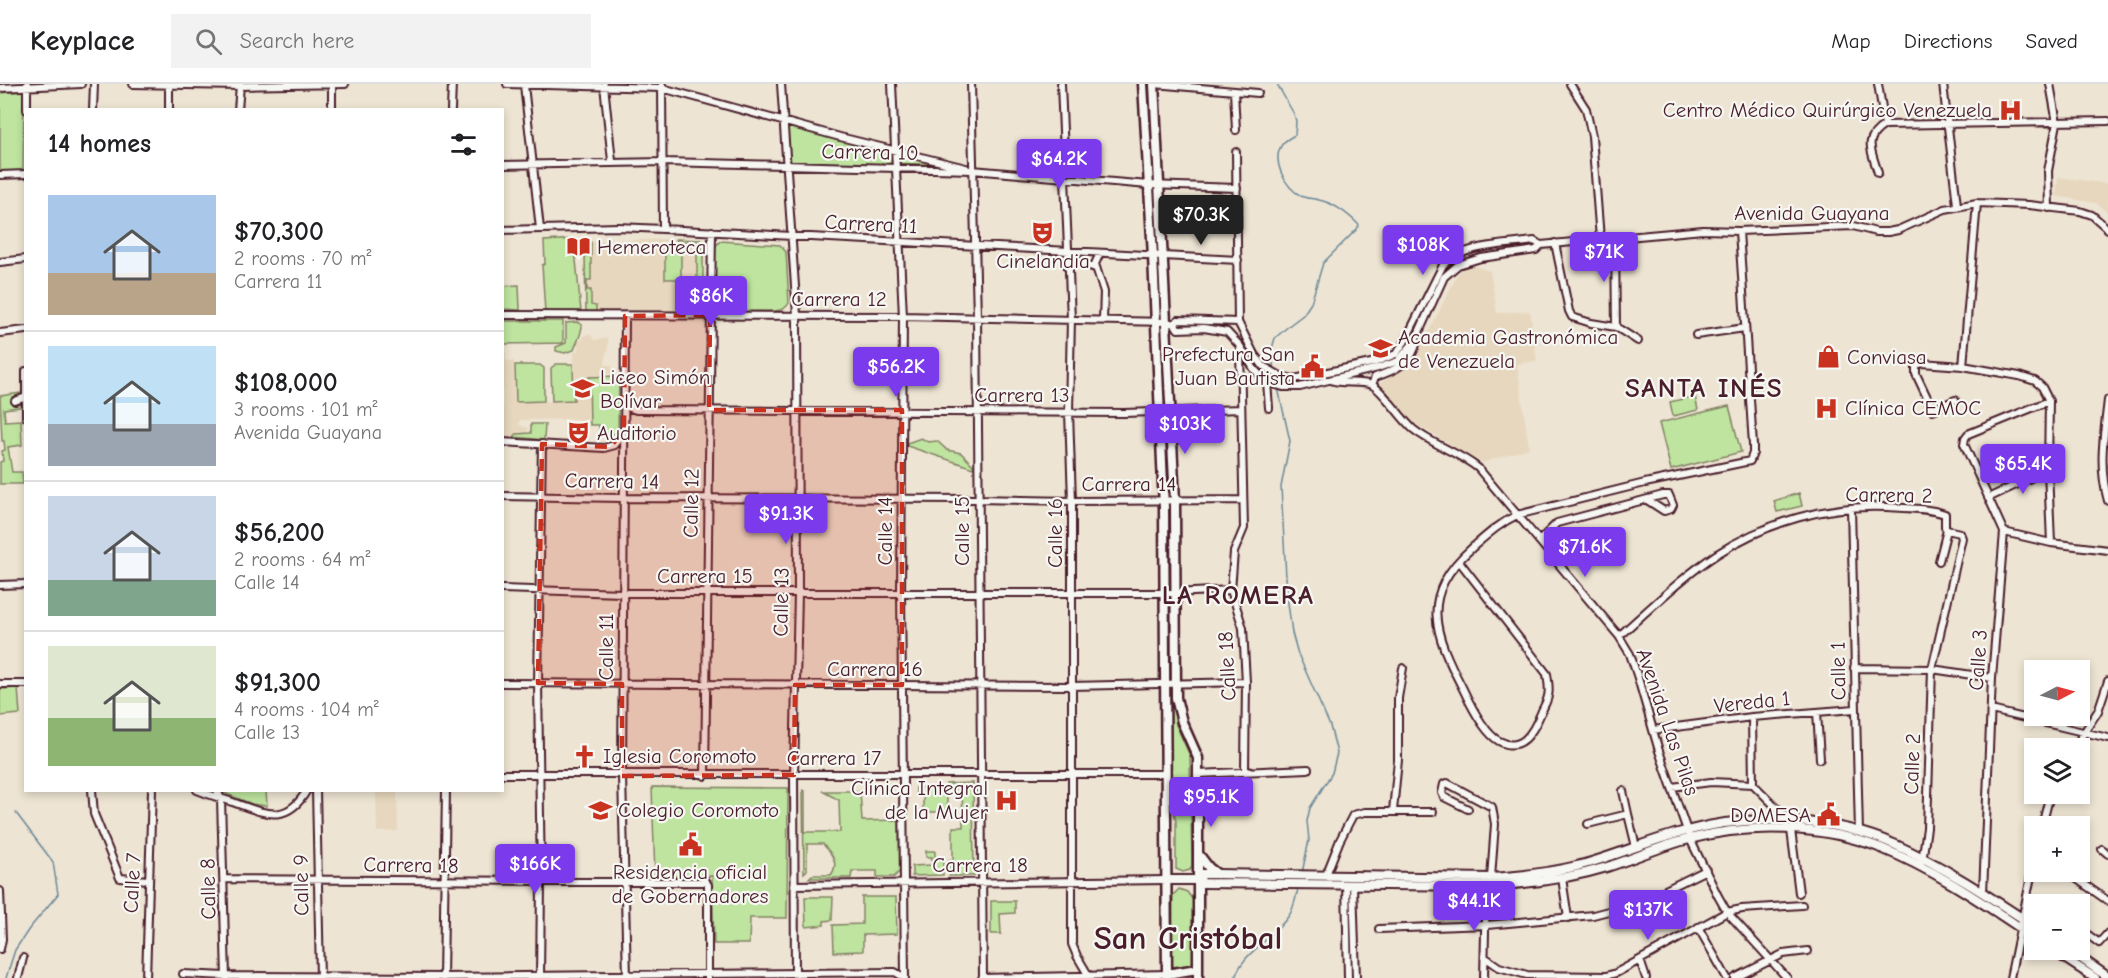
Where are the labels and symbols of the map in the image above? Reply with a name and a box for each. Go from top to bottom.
hospital icon: Centro Médico Quirúrgico Venezuela [1997,97,2023,123]
place label: Centro Médico Quirúrgico Venezuela [1663,98,1992,122]
street label: Carrera 10 [821,139,919,165]
pin: $64.2K [1010,139,1108,190]
pin: $70.3K [1152,195,1250,246]
street label: Avenida Guayana [1734,201,1890,225]
street label: Carrera 11 [824,210,918,238]
theatre icon: Cinelandia [1030,220,1056,246]
pin: $108K [1381,225,1465,276]
pin: $71K [1568,232,1640,283]
library icon: Hemeroteca [566,234,592,260]
place label: Hemeroteca [597,235,706,259]
place label: Cinelandia [996,249,1090,273]
pin: $86K [675,276,747,327]
street label: Carrera 12 [791,287,887,311]
place label: Academia Gastronómica de Venezuela [1398,325,1618,373]
school or university icon: Academia Gastronómica de Venezuela [1367,336,1393,362]
place label: Prefectura San Juan Bautista [1162,342,1295,390]
shop icon: Conviasa [1816,344,1842,370]
place label: Conviasa [1847,345,1927,369]
pin: $56.2K [847,347,945,398]
public building icon: Prefectura San Juan Bautista [1300,353,1326,379]
place label: Liceo Simón Bolívar [600,365,710,413]
district label: SANTA INÉS [1625,373,1783,404]
school or university icon: Liceo Simón Bolívar [569,376,595,402]
street label: Carrera 13 [974,383,1070,407]
hospital icon: Clínica CEMOC [1814,395,1840,421]
place label: Clínica CEMOC [1845,396,1981,420]
pin: $103K [1143,404,1227,455]
theatre icon: Auditorio [566,420,592,446]
place label: Auditorio [597,421,677,445]
pin: $65.4K [1974,444,2072,495]
street label: Carrera 14 [564,468,660,494]
street label: Calle 12 [678,468,704,538]
street label: Carrera 14 [1082,472,1176,496]
street label: Carrera 2 [1845,482,1933,508]
pin: $91.3K [737,494,835,545]
street label: Calle 15 [950,496,974,566]
street label: Calle 14 [873,497,897,565]
street label: Calle 16 [1043,498,1067,568]
pin: $71.6K [1536,527,1634,578]
street label: Carrera 15 [657,564,753,588]
street label: Calle 13 [768,567,794,637]
district label: LA ROMERA [1162,580,1314,611]
street label: Calle 11 [594,613,618,681]
street label: Calle 3 [1964,629,1992,691]
street label: Calle 18 [1213,631,1241,701]
street label: Calle 1 [1825,641,1851,701]
street label: Avenida Las Pilas [1632,645,1704,799]
street label: Carrera 16 [827,657,923,681]
north arrow [2024,660,2090,726]
street label: Vereda 1 [1713,686,1791,718]
street label: Calle 2 [1899,733,1925,795]
church icon: Iglesia Coromoto [572,743,598,769]
place label: Iglesia Coromoto [603,744,757,768]
street label: Carrera 17 [787,746,881,770]
place label: Clínica Integral de la Mujer [851,776,989,824]
pin: $95.1K [1162,777,1260,828]
hospital icon: Clínica Integral de la Mujer [993,787,1019,813]
school or university icon: Colegio Coromoto [587,797,613,823]
place label: Colegio Coromoto [618,798,779,822]
public building icon: DOMESA [1816,802,1842,828]
place label: DOMESA [1730,803,1811,827]
public building icon: Residencia oficial de Gobernadores [677,831,703,857]
pin: $166K [493,844,577,895]
street label: Calle 7 [118,852,146,914]
street label: Carrera 18 [363,852,459,878]
street label: Carrera 18 [932,853,1028,877]
street label: Calle 9 [288,854,314,916]
street label: Calle 8 [195,858,221,920]
place label: Residencia oficial de Gobernadores [612,860,768,908]
pin: $44.1K [1425,881,1523,932]
pin: $137K [1606,890,1690,941]
district label: San Cristóbal [1094,919,1282,957]

